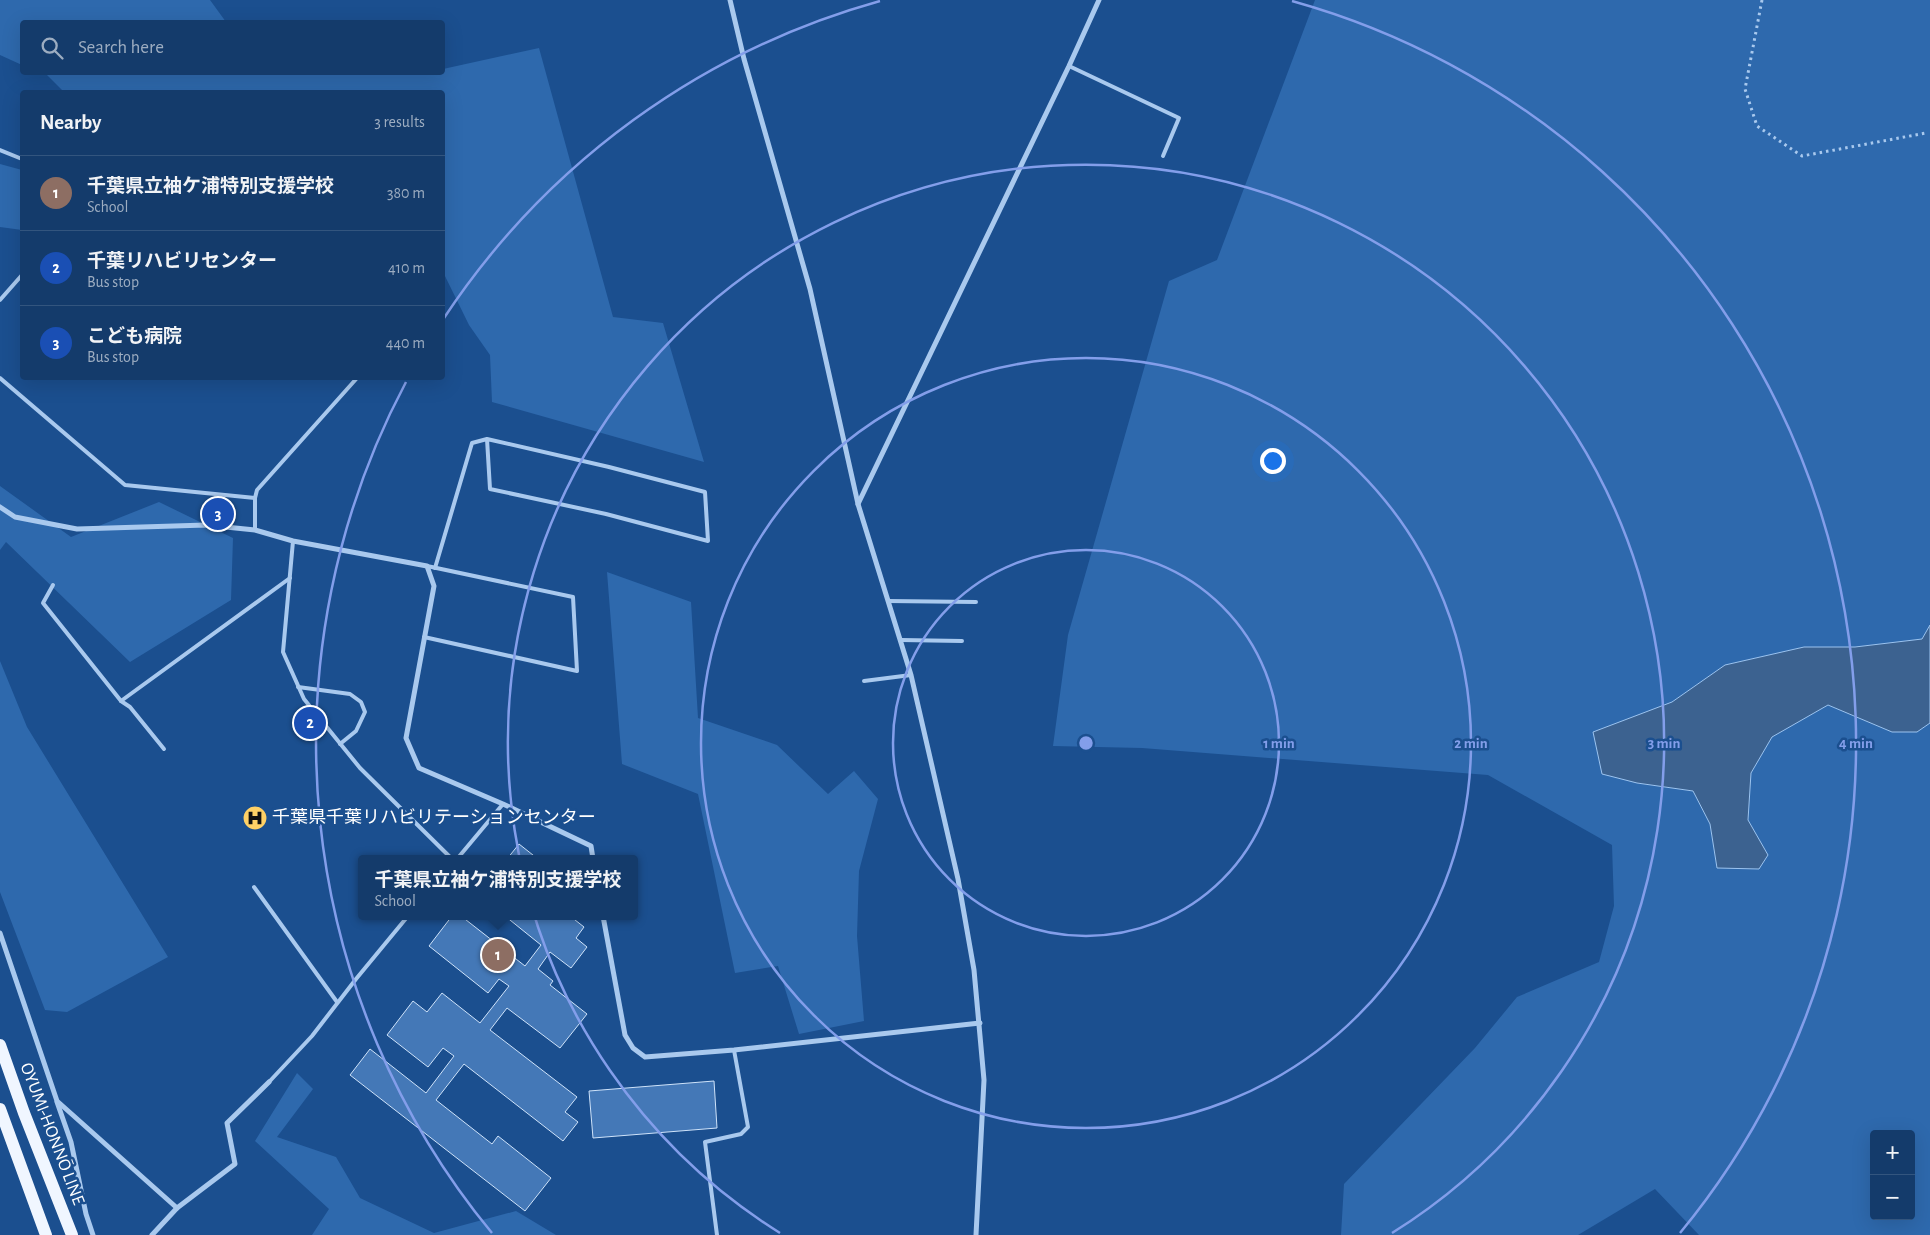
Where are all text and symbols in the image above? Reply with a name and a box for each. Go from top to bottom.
search box [20,20,445,75]
icon: search [38,34,66,62]
text: Search here [78,38,164,57]
text: Nearby [40,112,101,133]
text: 3 results [374,114,425,130]
text: 千葉県立袖ケ浦特別支援学校 [87,177,334,196]
text: 1 [53,185,59,201]
text: 380 m [387,185,425,201]
text: School [87,199,128,215]
text: 千葉リハビリセンター [87,252,277,271]
text: 2 [52,260,60,276]
text: 410 m [388,260,425,276]
text: Bus stop [87,274,139,290]
text: こども病院 [87,327,182,346]
text: 3 [53,335,59,351]
text: 440 m [386,335,425,351]
text: Bus stop [87,349,139,365]
your location [1260,448,1286,474]
pin: 3 [202,495,234,533]
pin: 2 [294,704,326,742]
centre of rings [1077,734,1095,752]
text: 1 min [1263,736,1295,751]
text: 2 min [1454,736,1488,751]
text: 3 min [1648,736,1680,751]
text: 4 min [1839,736,1873,751]
hospital icon: 千葉県千葉リハビリテーションセンター [242,805,268,831]
place label: 千葉県千葉リハビリテーションセンター [272,808,596,827]
popup [358,855,638,920]
text: 千葉県立袖ケ浦特別支援学校 [374,871,622,890]
text: School [374,893,416,909]
pin: 1 [482,936,514,974]
street label: OYUMI-HONNŌ LINE [17,1060,89,1208]
map controls [1870,1130,1915,1220]
button: + [1870,1130,1915,1175]
button: − [1870,1175,1915,1220]

